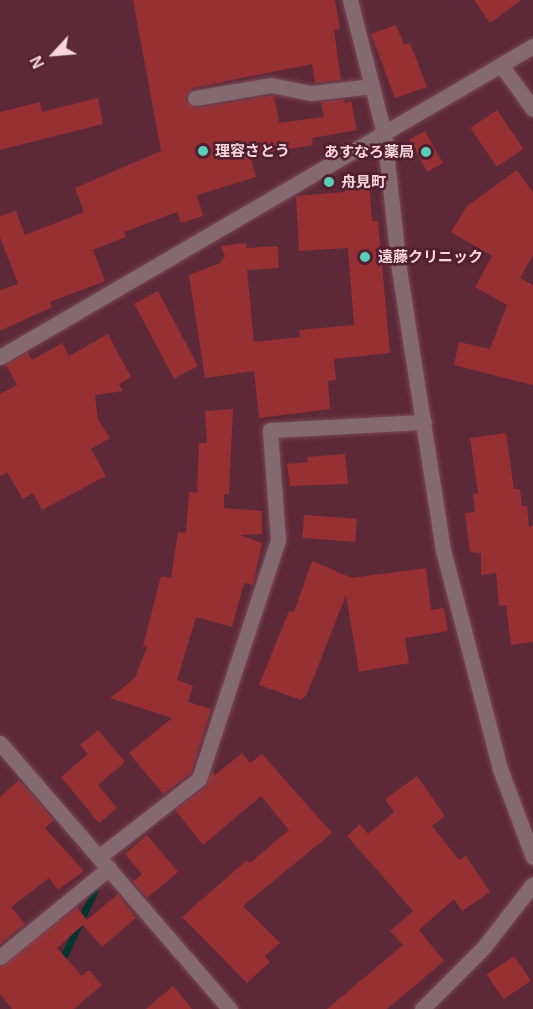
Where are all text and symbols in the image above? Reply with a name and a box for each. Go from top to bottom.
north arrow [24,24,84,84]
text: N [27,53,48,71]
place label: 理容さとう [215,142,290,160]
place label: あすなろ薬局 [324,143,414,161]
marker: 理容さとう [196,144,210,158]
marker: あすなろ薬局 [419,145,433,159]
place label: 舟見町 [341,173,386,191]
marker: 舟見町 [322,175,336,189]
marker: 遠藤クリニック [356,248,374,266]
place label: 遠藤クリニック [378,248,483,266]

